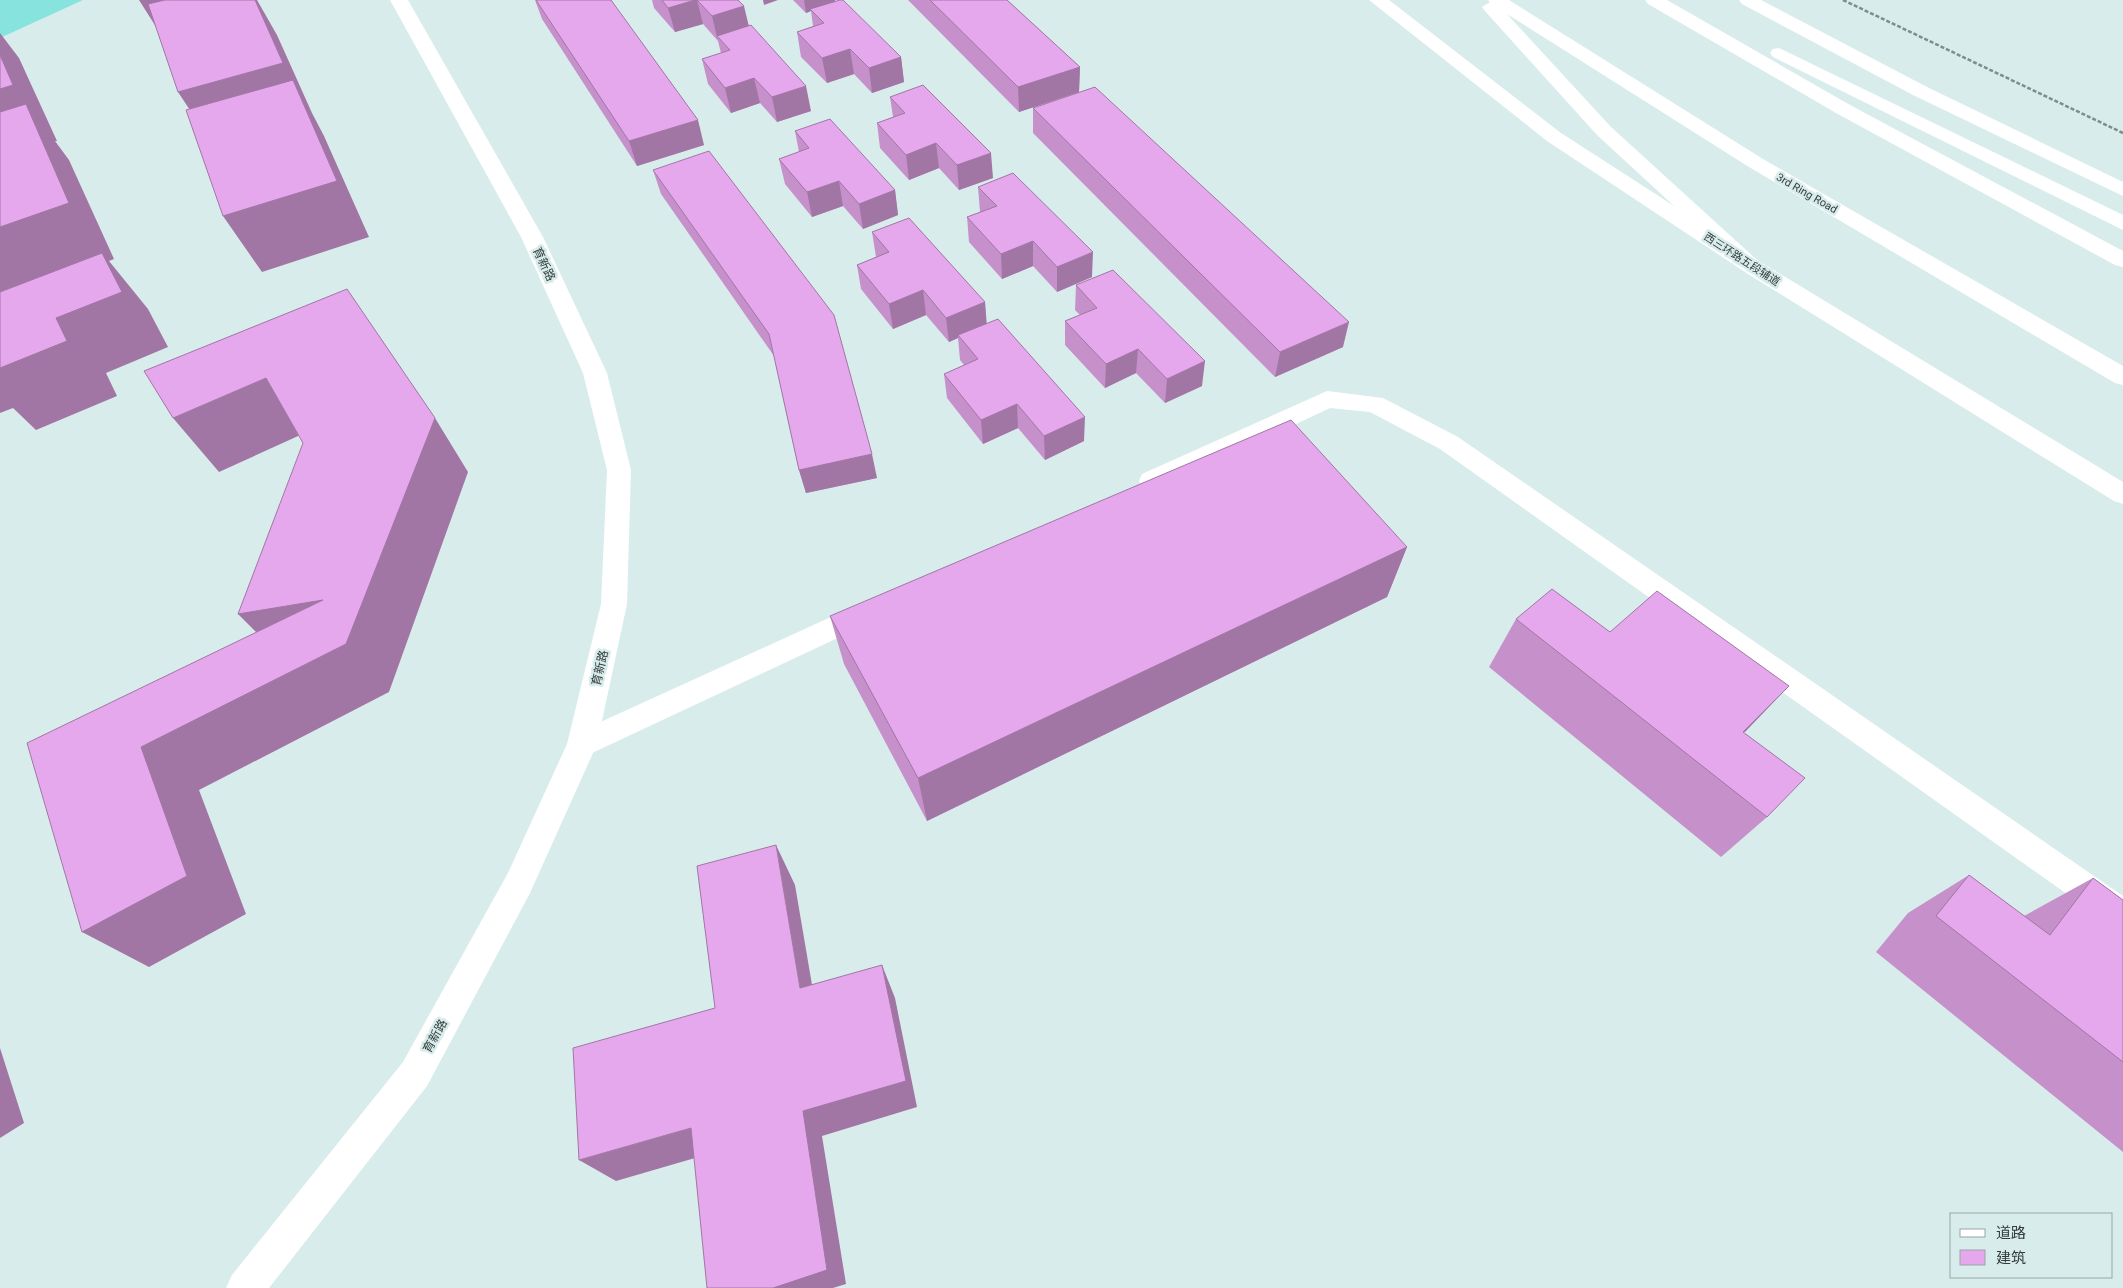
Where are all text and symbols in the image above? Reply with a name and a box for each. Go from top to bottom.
street label: 3rd Ring Road [1774,171,1840,216]
street label: 西三环路五段辅道 [1701,230,1782,289]
street label: 育新路 [530,245,558,283]
street label: 育新路 [589,649,611,687]
street label: 育新路 [420,1017,450,1055]
legend [1950,1213,2113,1278]
text: 道路 [1996,1224,2026,1242]
text: 建筑 [1996,1249,2026,1267]

